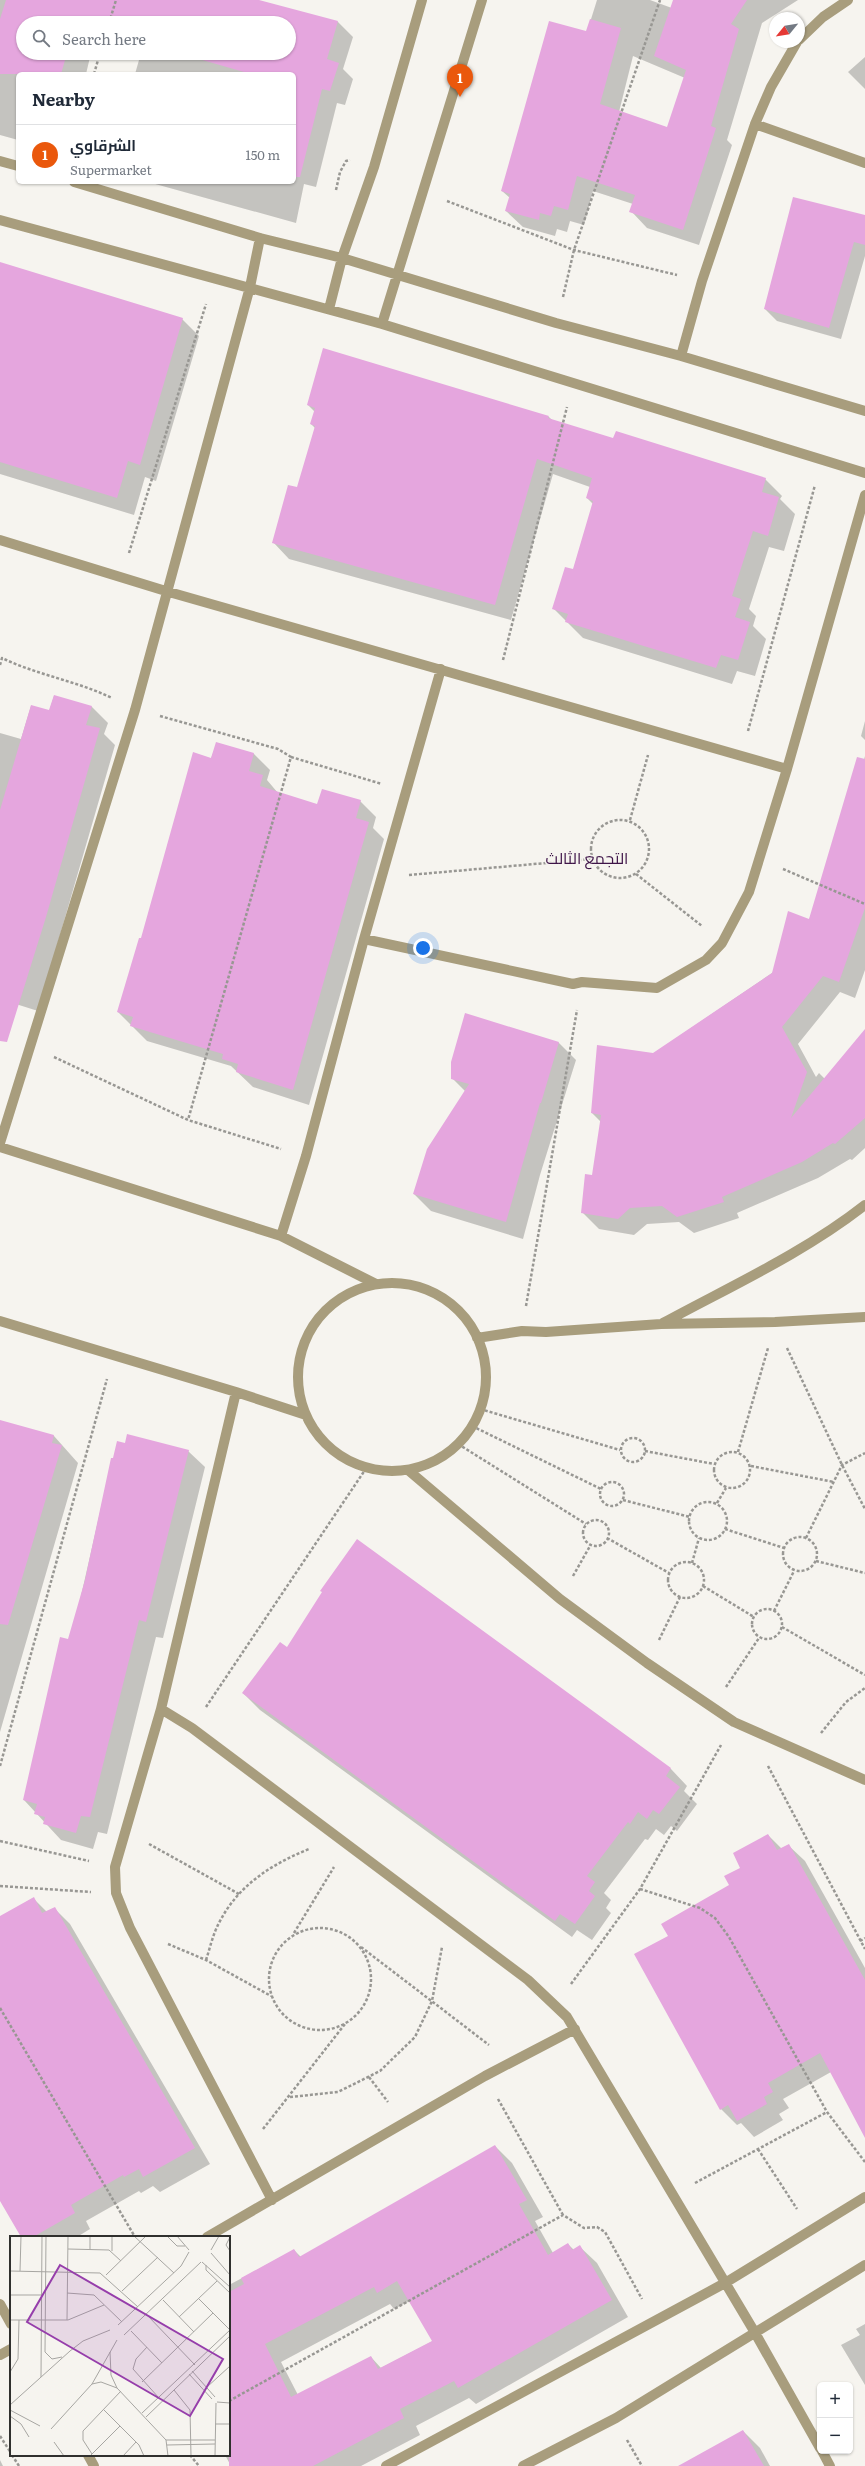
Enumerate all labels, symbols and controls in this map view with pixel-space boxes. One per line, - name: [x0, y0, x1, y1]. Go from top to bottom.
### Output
- north arrow: [769, 12, 805, 48]
- search box: [16, 16, 296, 60]
- icon: search: [30, 27, 52, 49]
- text: Search here: [62, 27, 146, 50]
- pin: 1: [447, 64, 473, 97]
- text: Nearby: [32, 86, 95, 111]
- text: الشرقاوي: [70, 133, 136, 156]
- text: 1: [42, 145, 48, 164]
- text: 150 m: [245, 145, 280, 164]
- text: Supermarket: [70, 160, 152, 179]
- district label: التجمع الثالث: [546, 845, 628, 870]
- your location: [413, 938, 433, 958]
- inset map: [10, 2236, 230, 2456]
- map controls: [817, 2382, 853, 2454]
- button: +: [817, 2382, 853, 2418]
- button: −: [817, 2418, 853, 2454]

